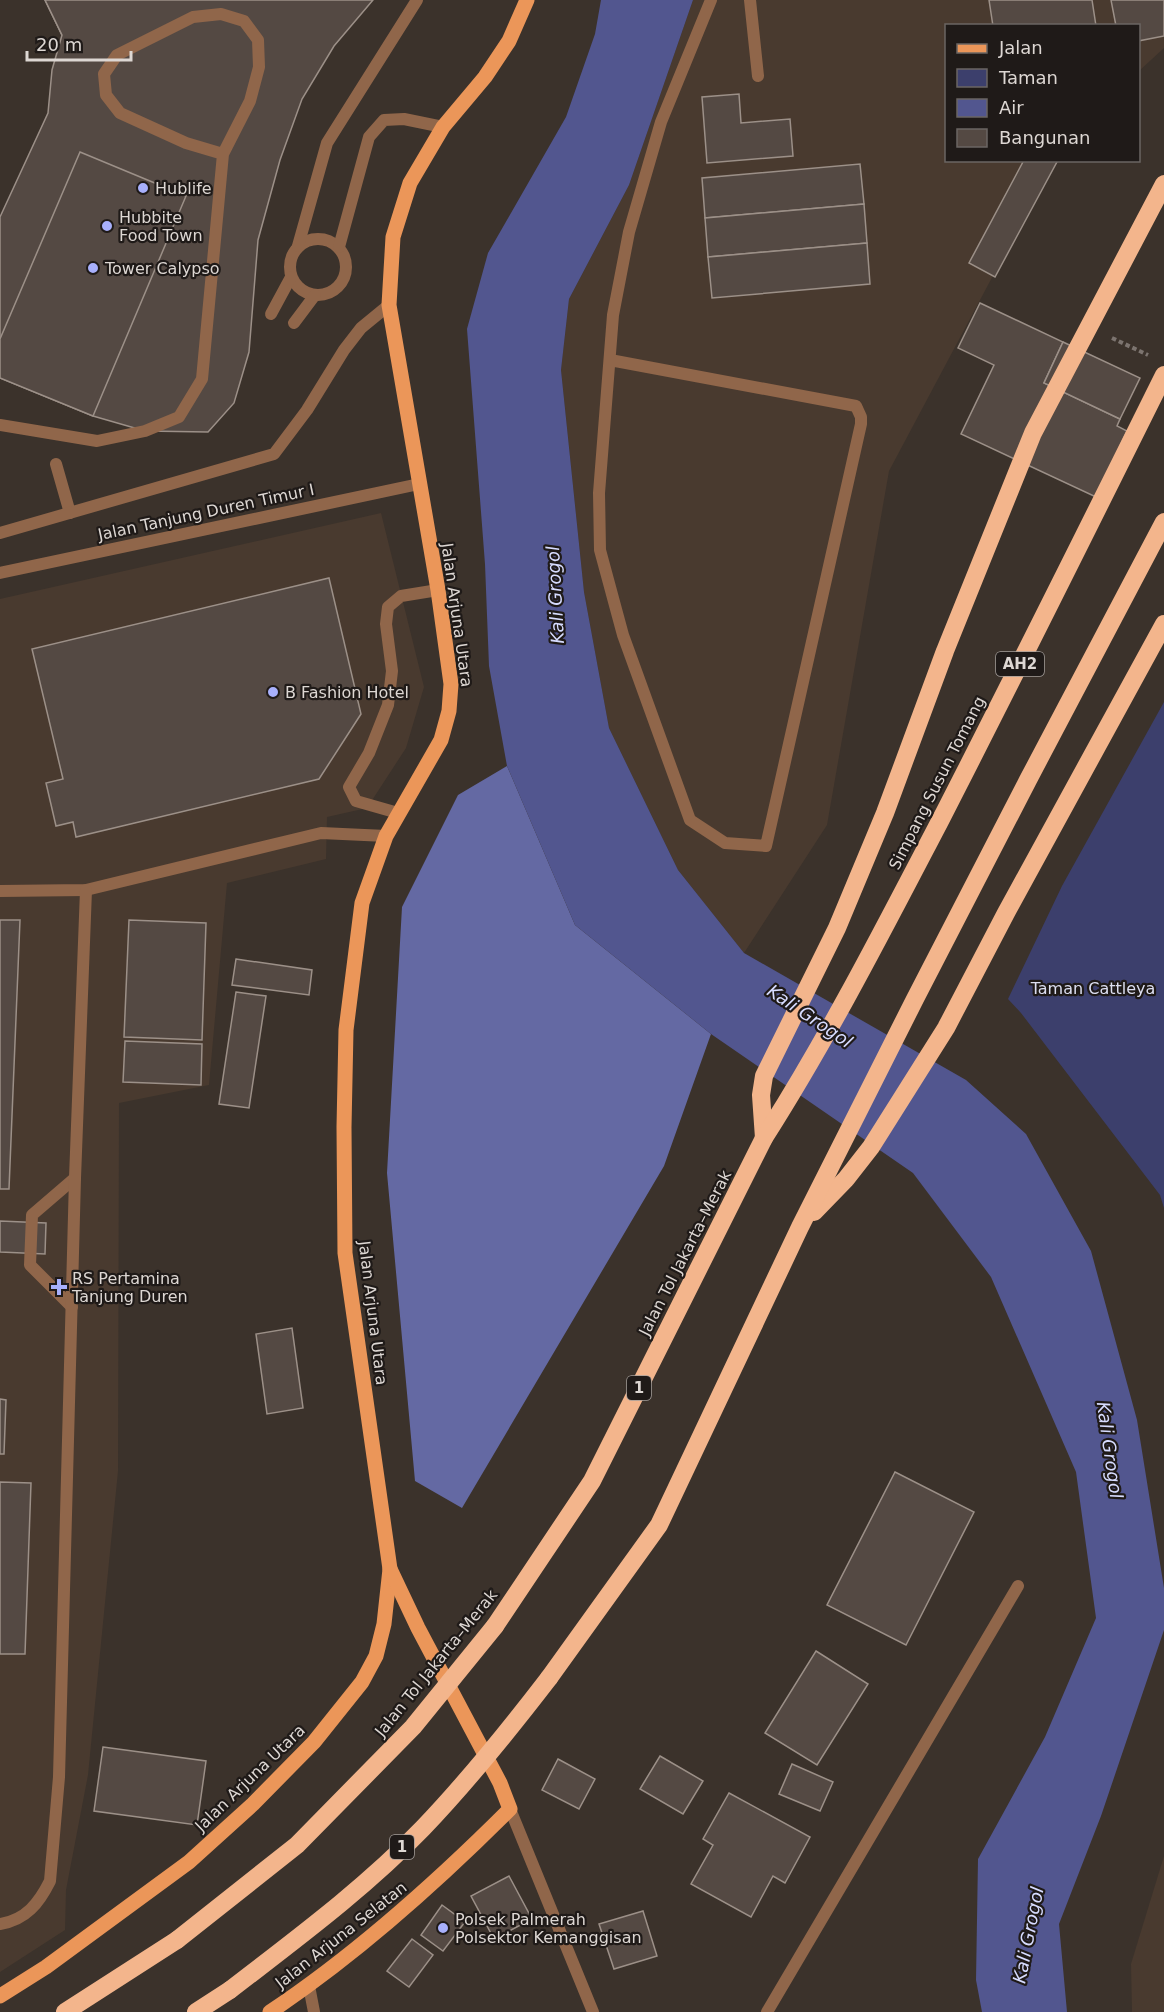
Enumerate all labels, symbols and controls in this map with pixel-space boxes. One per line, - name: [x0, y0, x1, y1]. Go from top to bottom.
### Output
- scale bar: [27, 24, 130, 62]
- legend: [945, 24, 1140, 162]
- text: 20 m: [36, 34, 82, 55]
- text: Jalan: [998, 37, 1043, 58]
- text: Taman: [998, 67, 1058, 88]
- text: Air: [999, 97, 1024, 118]
- text: Bangunan: [999, 127, 1090, 148]
- place label: Hublife: [155, 179, 212, 198]
- marker: Hublife: [136, 181, 150, 195]
- place label: Hubbite Food Town: [119, 208, 203, 245]
- marker: Hubbite Food Town: [100, 219, 114, 233]
- place label: Tower Calypso: [104, 259, 220, 278]
- marker: Tower Calypso: [86, 261, 100, 275]
- street label: Jalan Tanjung Duren Timur I: [95, 480, 316, 544]
- street label: Jalan Arjuna Utara: [437, 541, 477, 688]
- water label: Kali Grogol: [542, 546, 568, 644]
- road number: AH2: [996, 652, 1044, 676]
- place label: B Fashion Hotel: [285, 683, 409, 702]
- marker: B Fashion Hotel: [266, 685, 280, 699]
- street label: Simpang Susun Tomang: [885, 693, 989, 873]
- park label: Taman Cattleya: [1030, 979, 1155, 998]
- water label: Kali Grogol: [764, 980, 856, 1052]
- street label: Jalan Tol Jakarta–Merak: [634, 1166, 735, 1340]
- street label: Jalan Arjuna Utara: [355, 1239, 391, 1386]
- place label: RS Pertamina Tanjung Duren: [71, 1269, 188, 1306]
- marker: RS Pertamina Tanjung Duren: [50, 1278, 68, 1296]
- road number: 1: [627, 1376, 651, 1400]
- water label: Kali Grogol: [1093, 1400, 1127, 1500]
- street label: Jalan Tol Jakarta–Merak: [370, 1585, 502, 1741]
- street label: Jalan Arjuna Utara: [190, 1721, 309, 1836]
- road number: 1: [390, 1835, 414, 1859]
- street label: Jalan Arjuna Selatan: [271, 1878, 411, 1993]
- water label: Kali Grogol: [1008, 1885, 1048, 1985]
- place label: Polsek Palmerah Polsektor Kemanggisan: [455, 1910, 642, 1947]
- marker: Polsek Palmerah Polsektor Kemanggisan: [436, 1921, 450, 1935]

